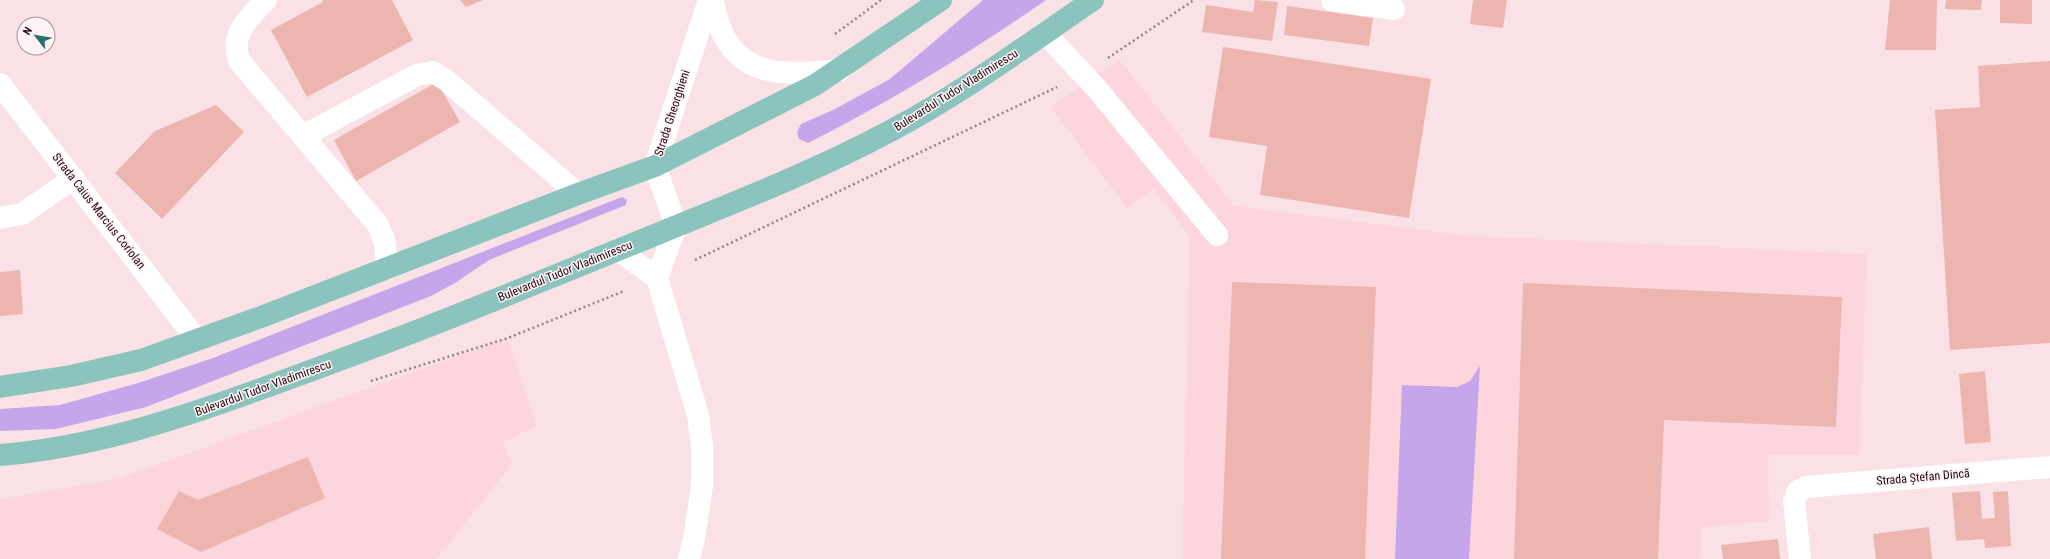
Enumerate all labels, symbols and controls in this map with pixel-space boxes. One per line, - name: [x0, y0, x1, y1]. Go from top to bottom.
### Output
- north arrow: [16, 16, 56, 56]
- text: N: [21, 25, 35, 37]
- street label: Bulevardul Tudor Vladimirescu: [891, 46, 1021, 134]
- street label: Strada Gheorghieni: [651, 68, 693, 158]
- street label: Strada Caius Marcius Coriolan: [49, 150, 149, 272]
- street label: Bulevardul Tudor Vladimirescu: [496, 238, 634, 304]
- street label: Bulevardul Tudor Vladimirescu: [193, 357, 333, 419]
- street label: Strada Ștefan Dincă: [1876, 466, 1971, 489]

